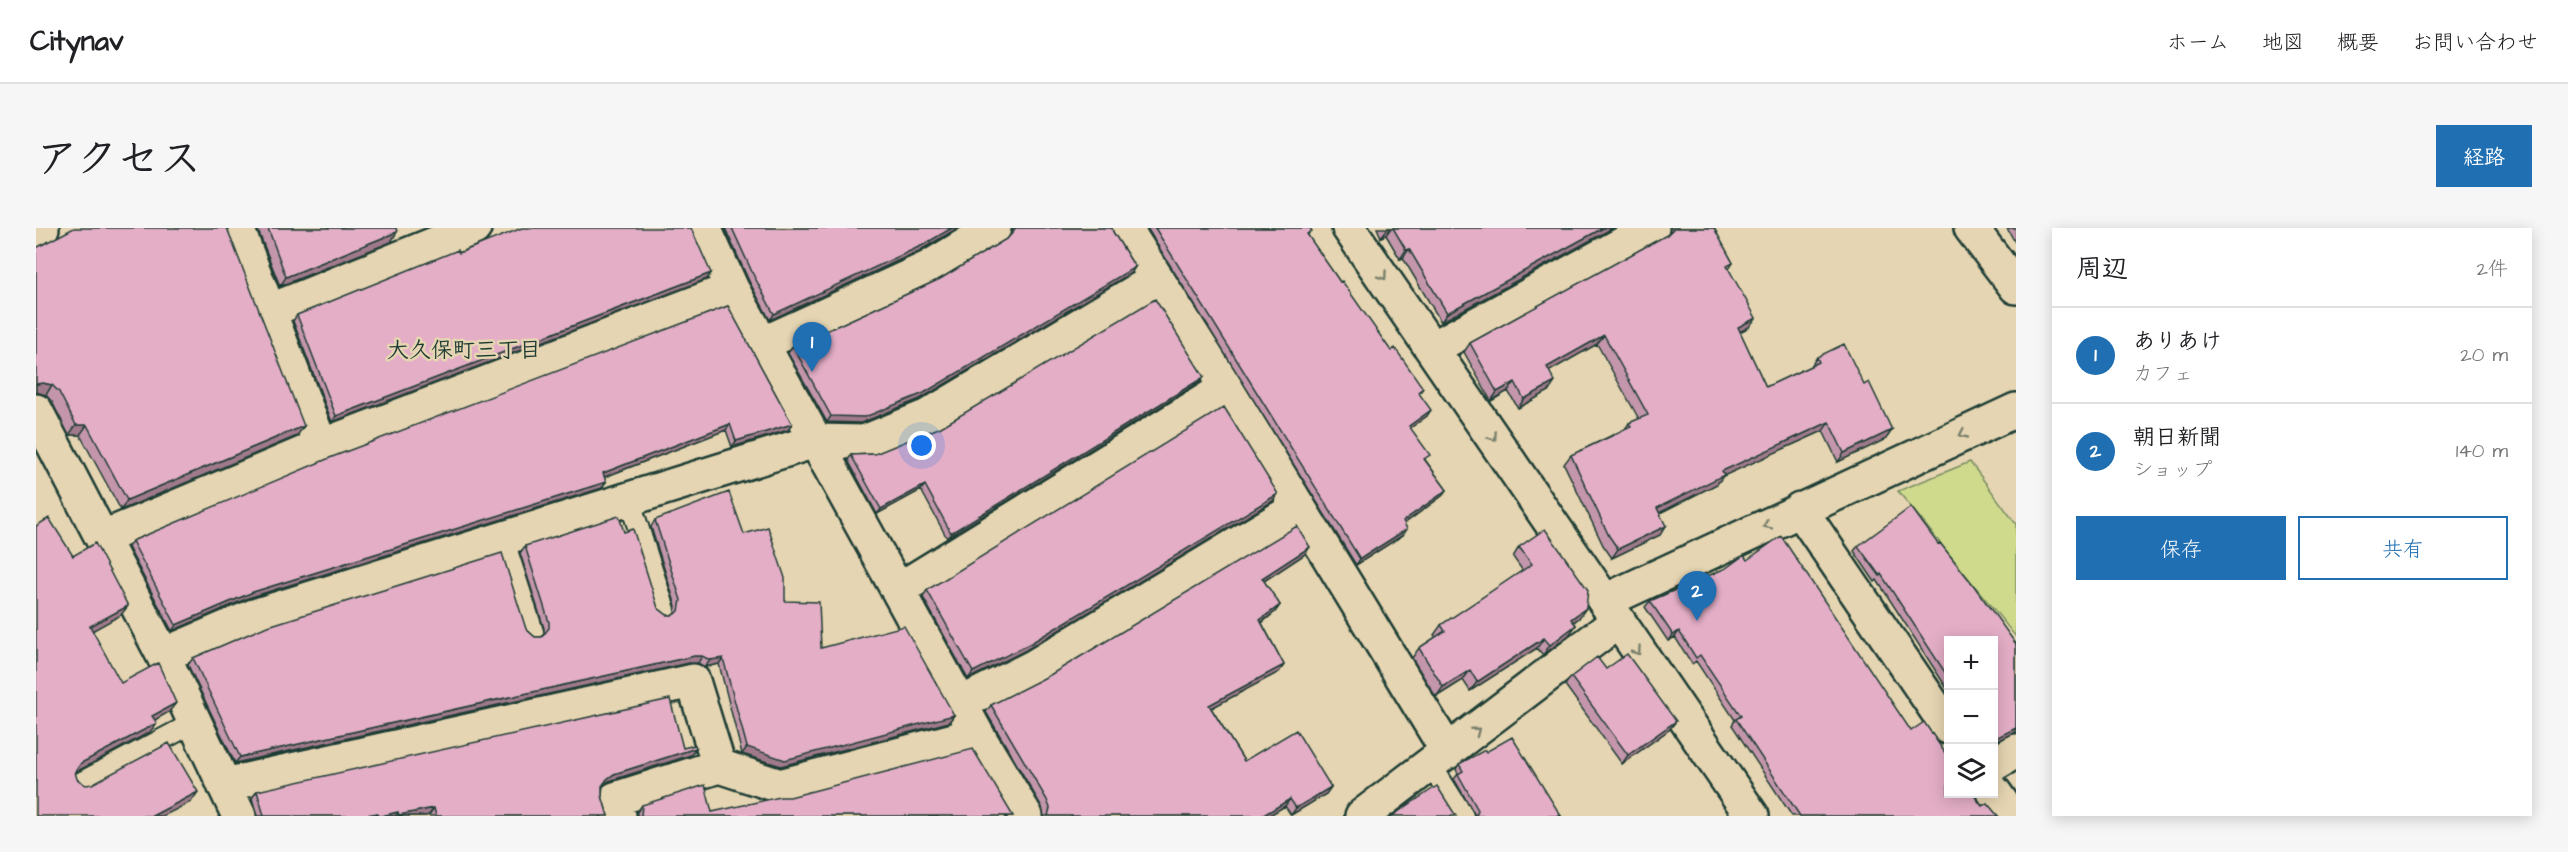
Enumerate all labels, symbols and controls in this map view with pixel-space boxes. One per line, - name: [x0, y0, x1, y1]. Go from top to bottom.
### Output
- text: Citynav: [30, 22, 124, 61]
- text: ホーム: [2167, 28, 2229, 57]
- text: 地図: [2262, 28, 2304, 57]
- text: 概要: [2337, 28, 2379, 57]
- text: お問い合わせ: [2412, 28, 2538, 57]
- button: 経路: [2436, 125, 2532, 187]
- text: アクセス: [36, 131, 201, 189]
- text: 周辺: [2076, 251, 2128, 287]
- text: 2件: [2477, 255, 2508, 283]
- one-way arrow: [1376, 269, 1387, 280]
- pin: 1: [792, 322, 832, 372]
- text: ありあけ: [2133, 326, 2222, 357]
- district label: 大久保町三丁目: [387, 335, 541, 366]
- text: 1: [2094, 341, 2097, 369]
- text: 20 m: [2460, 341, 2508, 369]
- text: カフェ: [2133, 360, 2193, 388]
- text: 朝日新聞: [2133, 422, 2221, 453]
- one-way arrow: [1958, 427, 1969, 439]
- one-way arrow: [1486, 430, 1497, 441]
- your location: [907, 431, 936, 460]
- text: 2: [2090, 437, 2101, 465]
- text: 140 m: [2456, 437, 2508, 465]
- text: ショップ: [2133, 456, 2212, 484]
- button: 保存: [2076, 516, 2286, 580]
- button: 共有: [2298, 516, 2508, 580]
- one-way arrow: [1762, 517, 1773, 529]
- pin: 2: [1678, 572, 1716, 621]
- map controls: [1944, 636, 1998, 798]
- button: +: [1944, 636, 1998, 690]
- one-way arrow: [1630, 644, 1641, 655]
- button: −: [1944, 690, 1998, 744]
- one-way arrow: [1469, 727, 1480, 738]
- button: layers: [1944, 744, 1998, 798]

